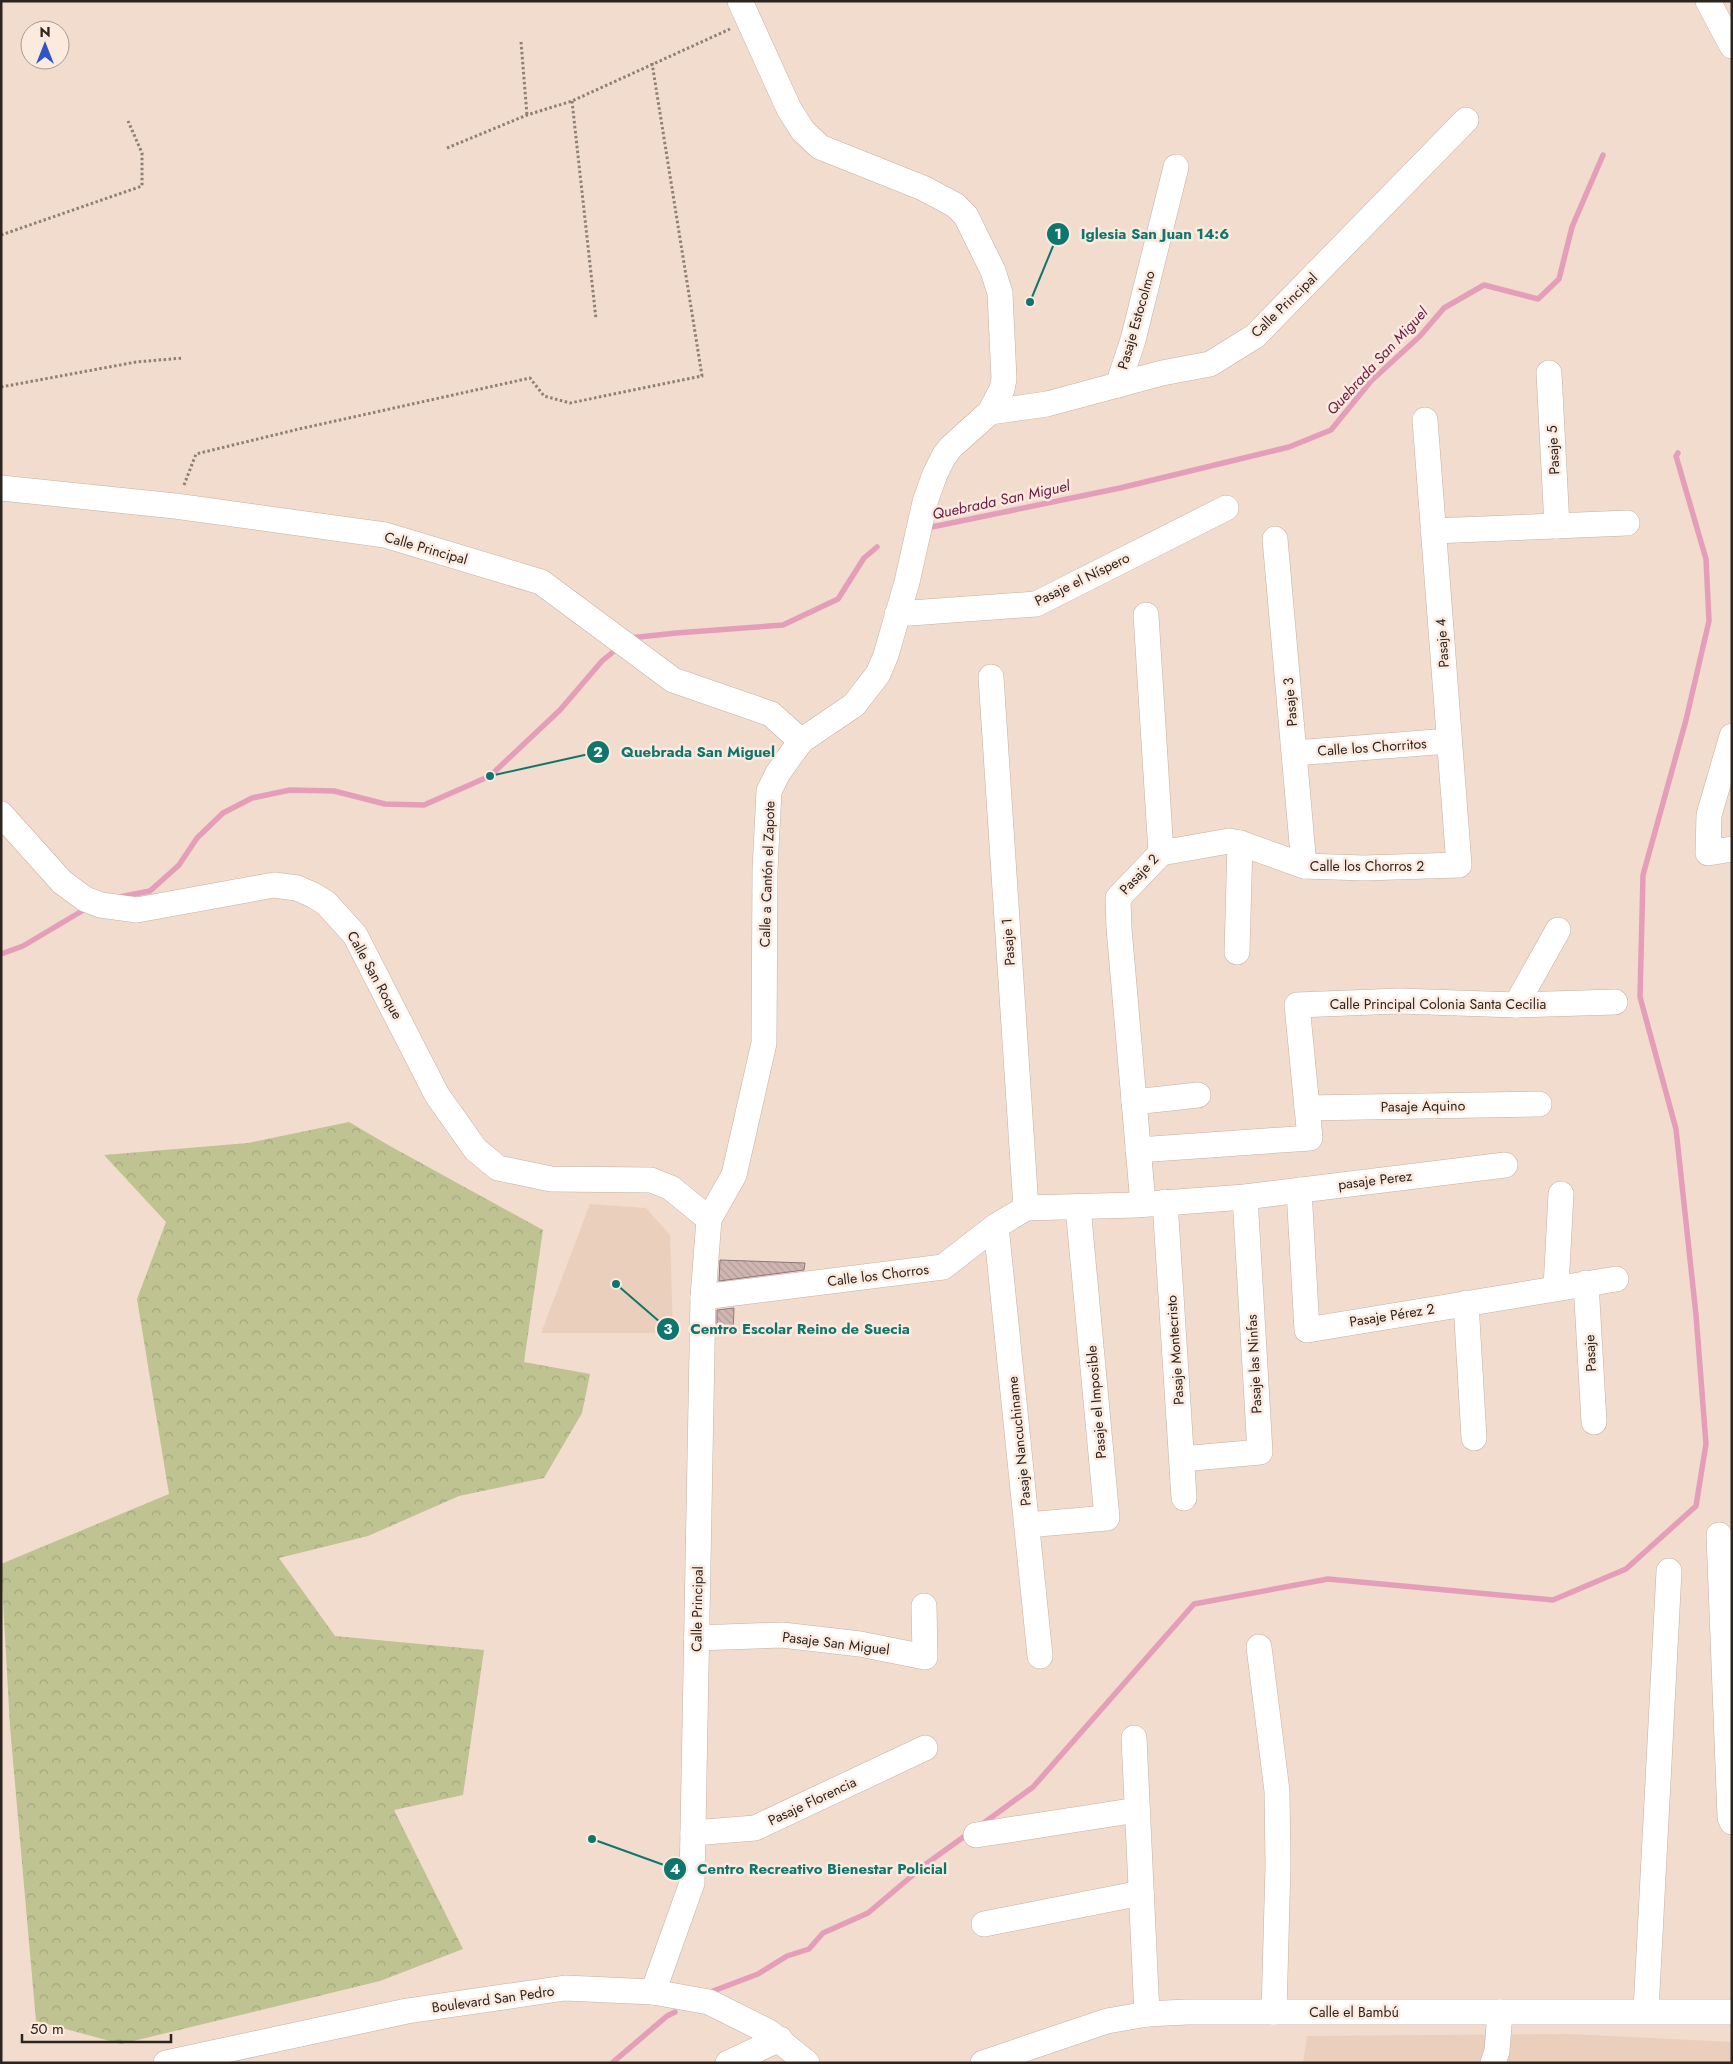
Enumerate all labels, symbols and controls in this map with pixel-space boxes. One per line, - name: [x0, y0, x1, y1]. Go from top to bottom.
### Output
- north arrow: [20, 20, 70, 70]
- text: N: [39, 22, 51, 42]
- callout: Iglesia San Juan 14:6: [1045, 219, 1239, 249]
- text: 1: [1054, 223, 1062, 245]
- text: Iglesia San Juan 14:6: [1081, 223, 1229, 245]
- street label: Pasaje Estocolmo: [1112, 268, 1160, 372]
- street label: Calle Principal: [1246, 268, 1322, 342]
- water label: Quebrada San Miguel: [1321, 302, 1433, 420]
- street label: Pasaje 5: [1542, 425, 1564, 475]
- water label: Quebrada San Miguel: [930, 475, 1072, 525]
- street label: Calle Principal: [382, 527, 470, 569]
- street label: Pasaje el Níspero: [1031, 547, 1133, 611]
- street label: Pasaje 4: [1430, 618, 1454, 668]
- street label: Pasaje 3: [1278, 676, 1302, 727]
- street label: Calle los Chorritos: [1317, 733, 1428, 761]
- callout: Quebrada San Miguel: [586, 737, 785, 767]
- text: 2: [593, 741, 603, 763]
- text: Quebrada San Miguel: [621, 741, 775, 763]
- street label: Calle a Cantón el Zapote: [754, 800, 780, 948]
- street label: Pasaje 2: [1115, 849, 1163, 899]
- street label: Calle los Chorros 2: [1310, 856, 1424, 876]
- street label: Pasaje 1: [996, 918, 1020, 966]
- street label: Calle San Roque: [342, 927, 408, 1023]
- street label: Calle Principal Colonia Santa Cecilia: [1330, 994, 1546, 1014]
- street label: Pasaje Aquino: [1381, 1095, 1466, 1117]
- street label: pasaje Perez: [1337, 1165, 1414, 1194]
- street label: Calle los Chorros: [826, 1259, 930, 1291]
- street label: Pasaje Montecristo: [1161, 1294, 1189, 1406]
- street label: Pasaje Pérez 2: [1348, 1298, 1436, 1332]
- callout: Centro Escolar Reino de Suecia: [655, 1314, 920, 1344]
- street label: Pasaje las Ninfas: [1241, 1314, 1267, 1414]
- text: 3: [663, 1318, 673, 1340]
- text: Centro Escolar Reino de Suecia: [690, 1318, 910, 1340]
- street label: Pasaje: [1579, 1334, 1601, 1372]
- street label: Pasaje el Imposible: [1081, 1345, 1111, 1459]
- street label: Pasaje Nancuchiname: [1002, 1375, 1036, 1507]
- street label: Calle Principal: [686, 1566, 708, 1652]
- street label: Pasaje San Miguel: [781, 1626, 891, 1660]
- street label: Pasaje Florencia: [765, 1772, 859, 1830]
- callout: Centro Recreativo Bienestar Policial: [662, 1854, 957, 1884]
- text: 4: [670, 1858, 680, 1880]
- text: Centro Recreativo Bienestar Policial: [697, 1858, 947, 1880]
- street label: Boulevard San Pedro: [430, 1980, 556, 2017]
- street label: Calle el Bambú: [1309, 2002, 1399, 2022]
- scale bar: [22, 2012, 171, 2044]
- text: 50 m: [30, 2018, 64, 2040]

